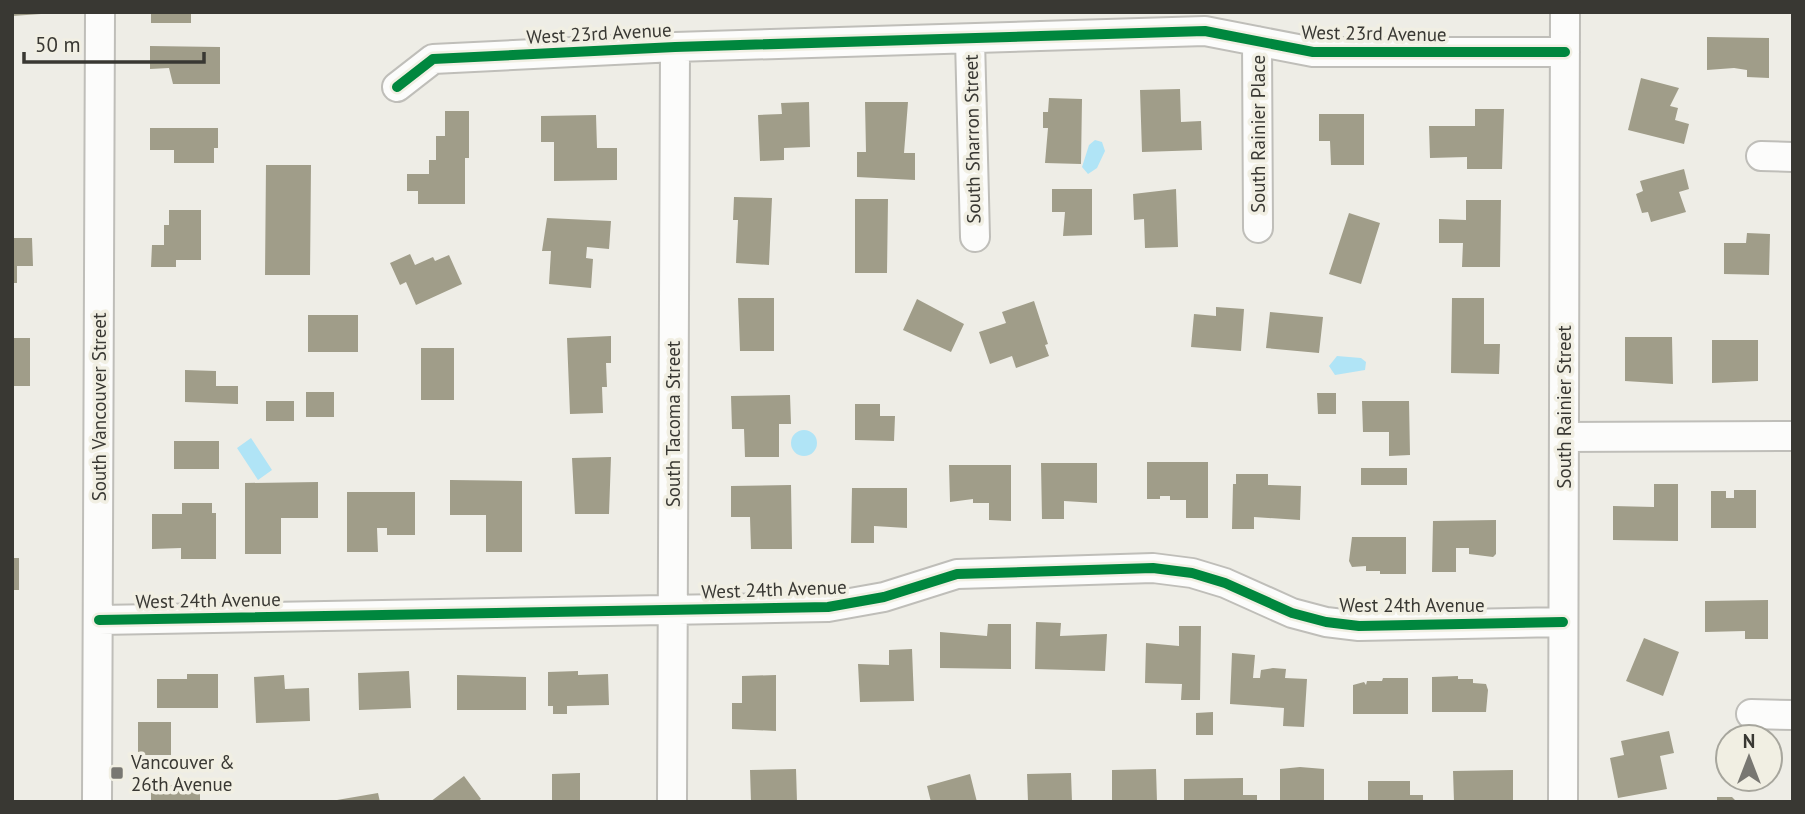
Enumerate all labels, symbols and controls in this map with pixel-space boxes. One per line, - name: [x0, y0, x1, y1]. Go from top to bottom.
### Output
- street label: West 23rd Avenue: [526, 17, 672, 49]
- street label: West 23rd Avenue: [1301, 20, 1447, 46]
- scale bar: [24, 21, 205, 65]
- text: 50 m: [35, 31, 81, 58]
- street label: South Sharron Street: [959, 54, 985, 224]
- street label: South Rainier Place: [1246, 55, 1270, 213]
- street label: South Vancouver Street: [87, 312, 111, 501]
- street label: South Rainier Street: [1552, 325, 1576, 489]
- street label: South Tacoma Street: [661, 340, 685, 507]
- street label: West 24th Avenue: [701, 574, 847, 604]
- street label: West 24th Avenue: [135, 587, 281, 613]
- street label: West 24th Avenue: [1339, 593, 1485, 617]
- north arrow: [1714, 723, 1784, 793]
- text: N: [1743, 729, 1755, 753]
- place label: Vancouver & 26th Avenue: [130, 750, 235, 796]
- marker: Vancouver & 26th Avenue: [109, 765, 125, 781]

